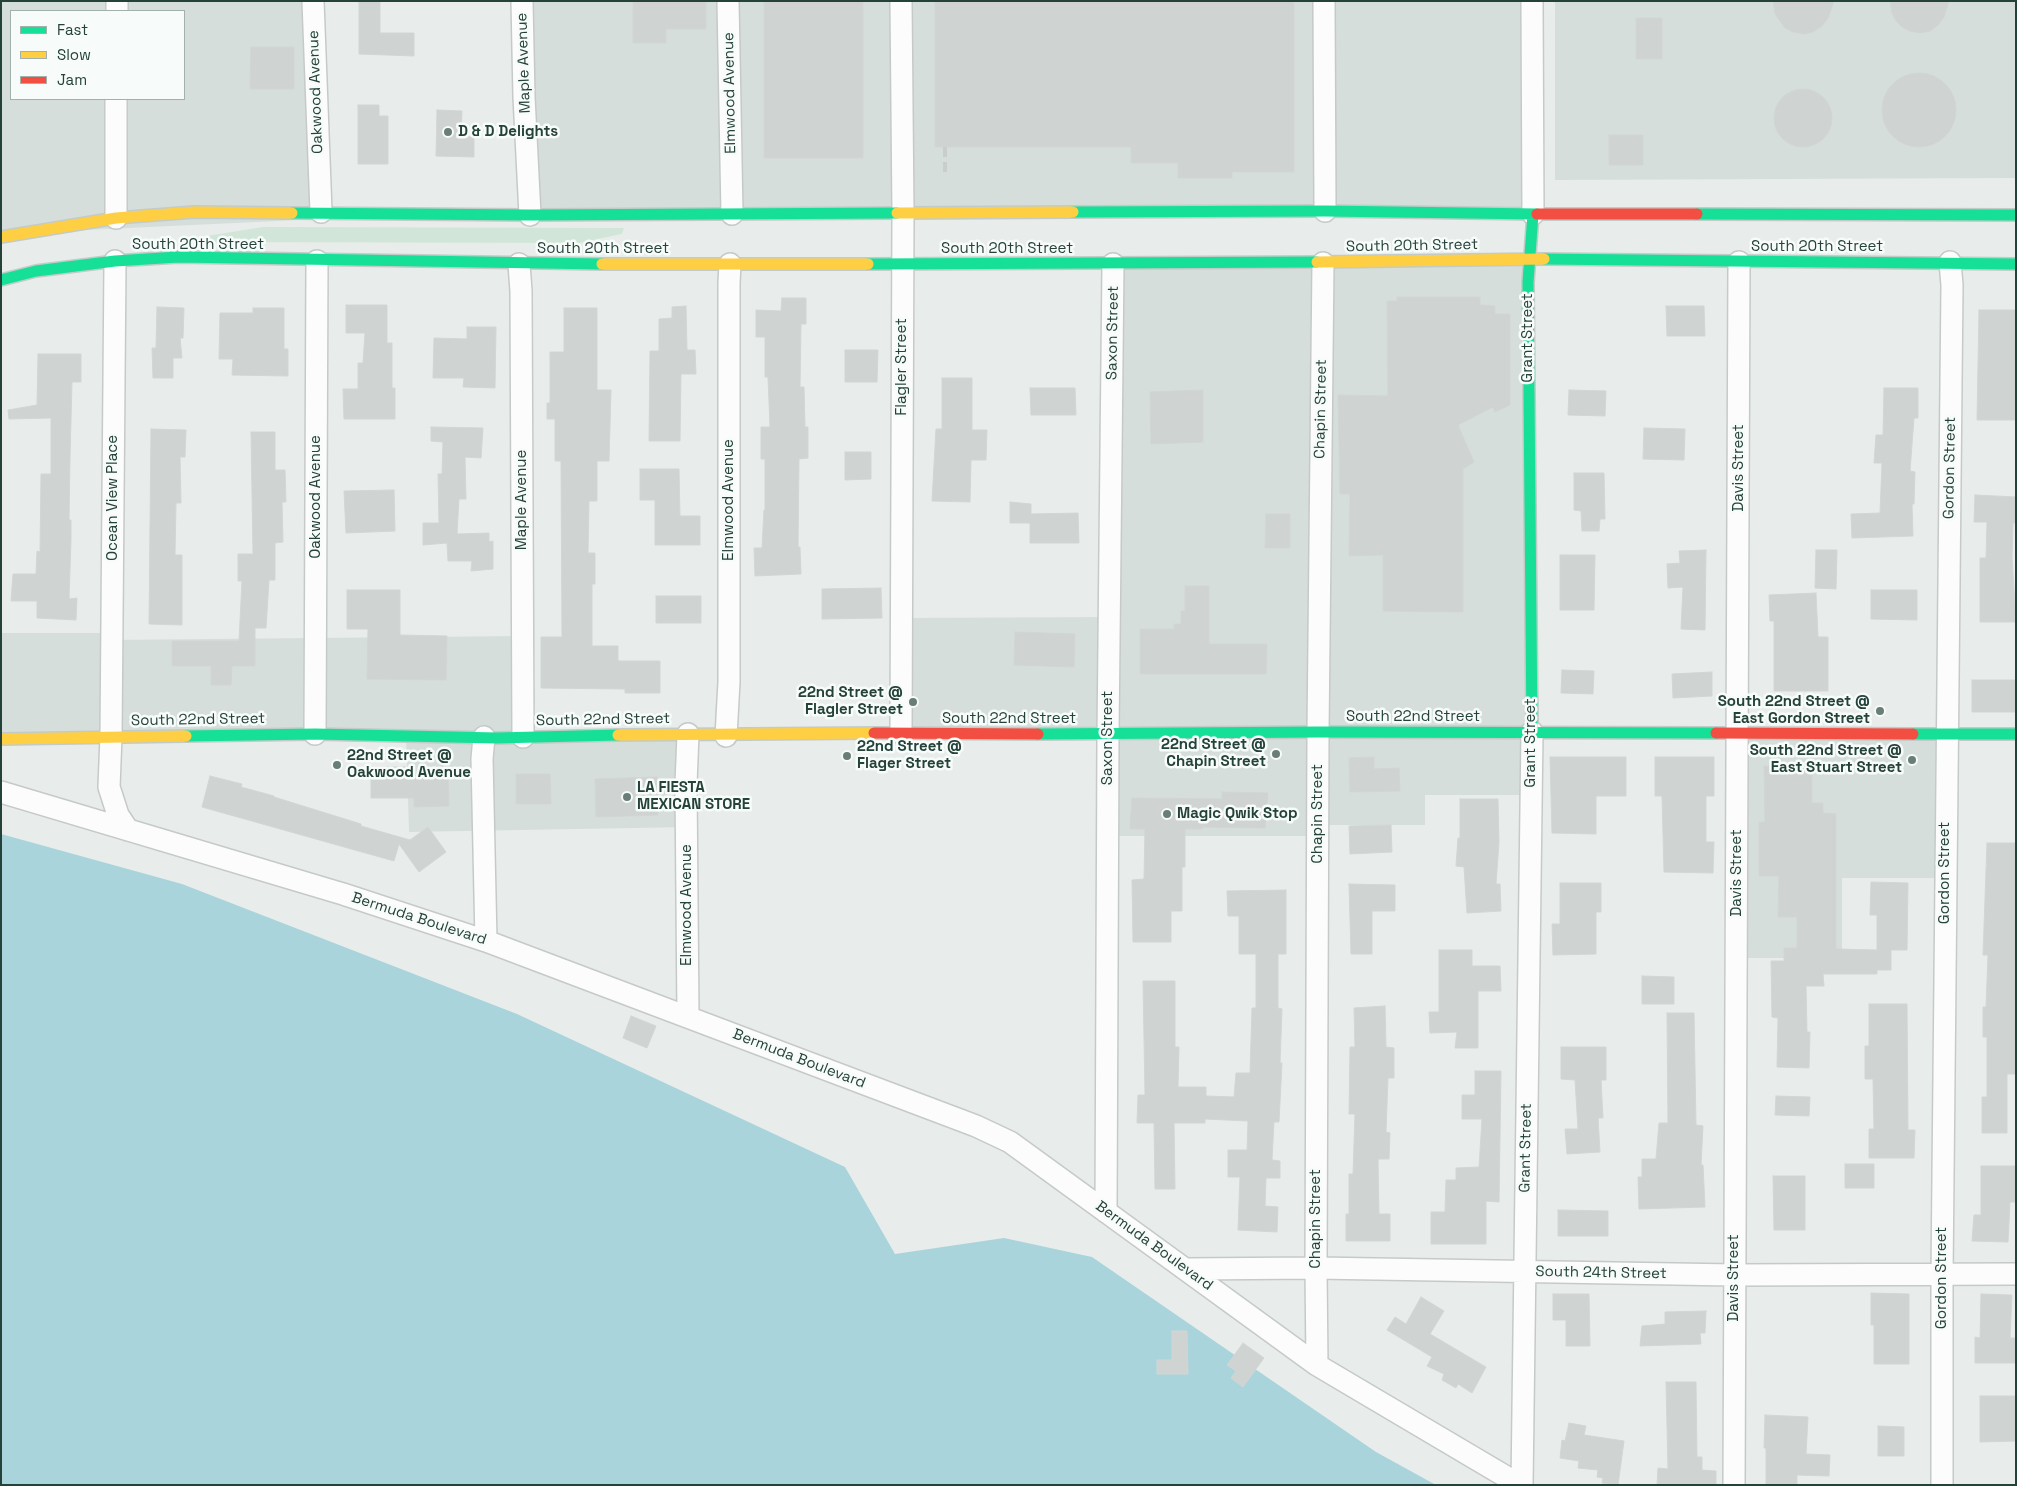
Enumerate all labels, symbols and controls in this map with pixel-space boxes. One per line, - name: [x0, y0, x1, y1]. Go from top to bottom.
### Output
- legend: [10, 10, 185, 100]
- street label: Maple Avenue: [513, 12, 535, 114]
- text: Fast: [57, 20, 88, 39]
- street label: Oakwood Avenue: [305, 30, 327, 154]
- street label: Elmwood Avenue: [720, 32, 740, 154]
- text: Slow: [57, 45, 91, 64]
- text: Jam: [57, 70, 87, 89]
- place label: D & D Delights: [458, 123, 558, 141]
- marker: D & D Delights: [442, 126, 454, 138]
- street label: South 20th Street: [132, 236, 264, 254]
- street label: South 20th Street: [1346, 236, 1478, 256]
- street label: South 20th Street: [1751, 238, 1883, 256]
- street label: South 20th Street: [537, 240, 669, 258]
- street label: South 20th Street: [941, 240, 1073, 258]
- street label: Saxon Street: [1103, 286, 1123, 380]
- street label: Grant Street: [1519, 293, 1537, 383]
- street label: Flagler Street: [893, 318, 911, 416]
- street label: Chapin Street: [1311, 359, 1331, 459]
- street label: Gordon Street: [1940, 417, 1960, 519]
- street label: Davis Street: [1730, 424, 1748, 512]
- street label: Ocean View Place: [104, 435, 122, 561]
- street label: Oakwood Avenue: [307, 435, 325, 559]
- street label: Elmwood Avenue: [720, 439, 738, 561]
- street label: Maple Avenue: [513, 450, 531, 550]
- place label: 22nd Street @ Flagler Street: [798, 684, 903, 719]
- street label: Saxon Street: [1099, 691, 1117, 785]
- place label: South 22nd Street @ East Gordon Street: [1718, 693, 1870, 728]
- marker: 22nd Street @ Flagler Street: [907, 696, 919, 708]
- street label: Grant Street: [1522, 698, 1540, 788]
- marker: South 22nd Street @ East Gordon Street: [1874, 705, 1886, 717]
- street label: South 22nd Street: [1346, 708, 1480, 726]
- street label: South 22nd Street: [131, 710, 265, 730]
- street label: South 22nd Street: [536, 710, 670, 730]
- street label: South 22nd Street: [942, 710, 1076, 728]
- place label: 22nd Street @ Chapin Street: [1161, 736, 1266, 771]
- place label: 22nd Street @ Flager Street: [857, 738, 962, 773]
- place label: South 22nd Street @ East Stuart Street: [1750, 742, 1902, 777]
- place label: 22nd Street @ Oakwood Avenue: [347, 747, 471, 782]
- marker: 22nd Street @ Chapin Street: [1270, 748, 1282, 760]
- marker: 22nd Street @ Flager Street: [841, 750, 853, 762]
- marker: South 22nd Street @ East Stuart Street: [1906, 754, 1918, 766]
- marker: 22nd Street @ Oakwood Avenue: [331, 759, 343, 771]
- street label: Chapin Street: [1309, 764, 1327, 864]
- place label: LA FIESTA MEXICAN STORE: [637, 779, 750, 814]
- marker: LA FIESTA MEXICAN STORE: [621, 791, 633, 803]
- place label: Magic Qwik Stop: [1177, 805, 1297, 823]
- marker: Magic Qwik Stop: [1161, 808, 1173, 820]
- street label: Gordon Street: [1936, 822, 1954, 924]
- street label: Davis Street: [1728, 829, 1746, 917]
- street label: Elmwood Avenue: [678, 844, 696, 966]
- street label: Bermuda Boulevard: [349, 889, 489, 949]
- street label: Bermuda Boulevard: [730, 1025, 868, 1093]
- street label: Grant Street: [1516, 1103, 1536, 1193]
- street label: Chapin Street: [1307, 1169, 1325, 1269]
- street label: Bermuda Boulevard: [1092, 1197, 1216, 1295]
- street label: Gordon Street: [1933, 1227, 1951, 1329]
- street label: Davis Street: [1725, 1234, 1743, 1322]
- street label: South 24th Street: [1535, 1263, 1667, 1283]

